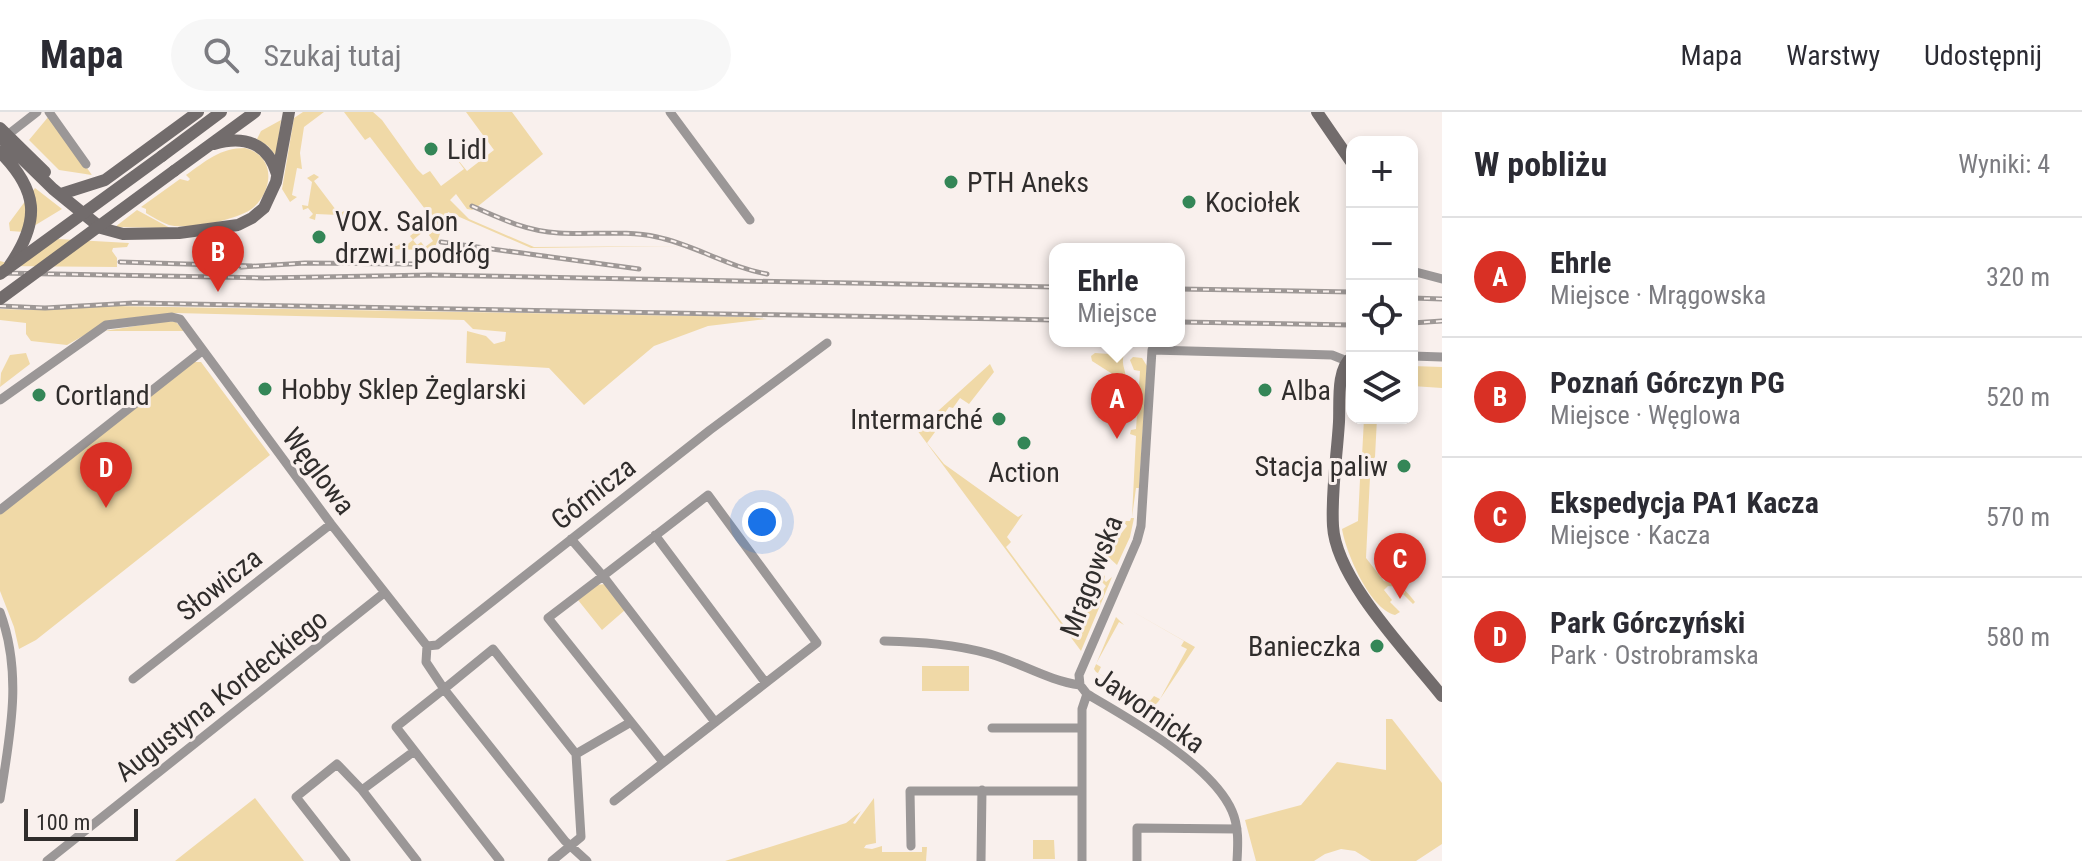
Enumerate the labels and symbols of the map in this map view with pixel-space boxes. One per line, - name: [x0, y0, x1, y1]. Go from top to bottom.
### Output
- place label: Lidl: [447, 133, 487, 166]
- marker: Lidl: [422, 140, 440, 158]
- place label: PTH Aneks: [967, 166, 1089, 199]
- marker: PTH Aneks: [942, 173, 960, 191]
- place label: Kociołek: [1205, 186, 1301, 219]
- marker: Kociołek: [1180, 193, 1198, 211]
- place label: VOX. Salon drzwi i podłóg: [335, 205, 490, 270]
- pin: B: [192, 226, 244, 292]
- marker: VOX. Salon drzwi i podłóg: [310, 228, 328, 246]
- place label: Hobby Sklep Żeglarski: [281, 373, 526, 406]
- pin: A: [1091, 373, 1143, 439]
- place label: Alba: [1281, 374, 1331, 407]
- place label: Cortland: [55, 379, 150, 412]
- marker: Hobby Sklep Żeglarski: [256, 380, 274, 398]
- marker: Alba: [1256, 381, 1274, 399]
- marker: Cortland: [30, 386, 48, 404]
- place label: Intermarché: [850, 403, 983, 436]
- marker: Intermarché: [990, 410, 1008, 428]
- street label: Węglowa: [275, 421, 362, 521]
- marker: Action: [1015, 434, 1033, 452]
- pin: D: [80, 442, 132, 508]
- street label: Górnicza: [545, 450, 642, 536]
- place label: Stacja paliw: [1254, 450, 1388, 483]
- place label: Action: [988, 456, 1060, 489]
- marker: Stacja paliw: [1395, 457, 1413, 475]
- your location: [742, 502, 782, 542]
- street label: Mrągowska: [1053, 511, 1130, 642]
- pin: C: [1374, 533, 1426, 599]
- street label: Słowicza: [170, 541, 268, 628]
- street label: Augustyna Kordeckiego: [109, 602, 334, 788]
- place label: Banieczka: [1248, 630, 1361, 663]
- marker: Banieczka: [1368, 637, 1386, 655]
- street label: Jawornicka: [1088, 661, 1211, 760]
- scale bar: [24, 805, 138, 841]

